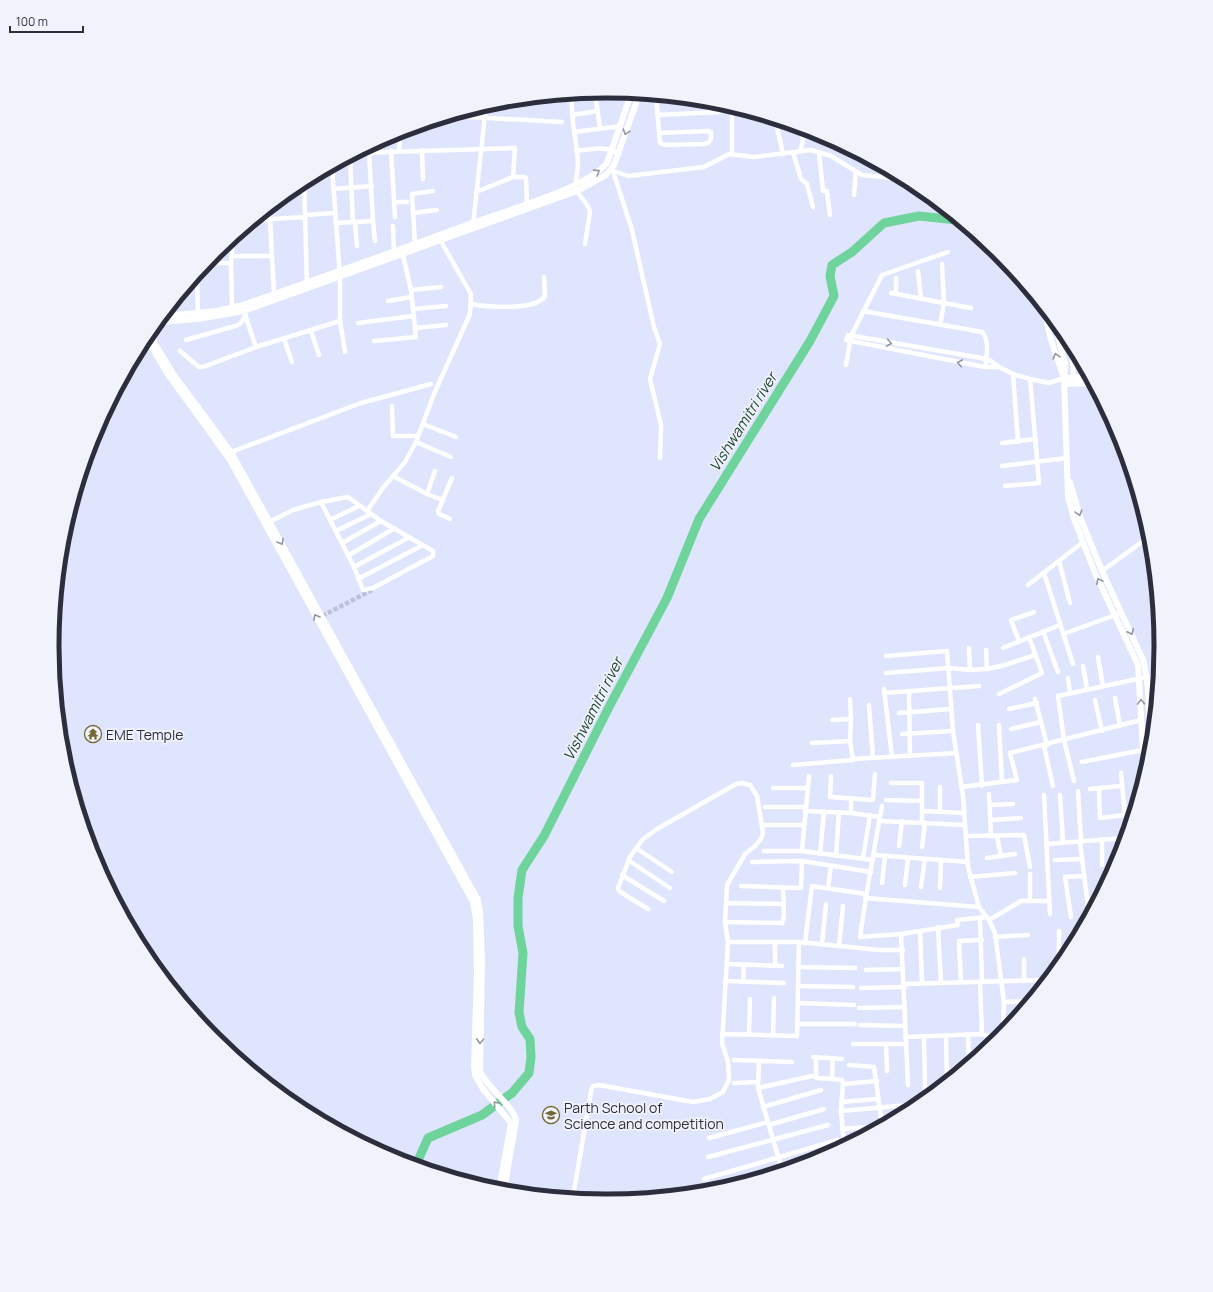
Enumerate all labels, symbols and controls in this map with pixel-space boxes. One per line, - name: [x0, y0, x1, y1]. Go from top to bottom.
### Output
- scale bar: [10, 8, 83, 34]
- text: 100 m: [16, 13, 48, 30]
- one-way arrow: [623, 128, 631, 135]
- one-way arrow: [593, 169, 600, 177]
- one-way arrow: [886, 338, 892, 347]
- one-way arrow: [1052, 353, 1061, 360]
- one-way arrow: [957, 359, 963, 367]
- water label: Vishwamitri river: [704, 366, 783, 475]
- one-way arrow: [1074, 509, 1083, 516]
- one-way arrow: [276, 538, 284, 545]
- one-way arrow: [1096, 577, 1104, 585]
- one-way arrow: [313, 614, 320, 622]
- one-way arrow: [1126, 627, 1134, 635]
- water label: Vishwamitri river: [558, 652, 629, 764]
- one-way arrow: [1137, 699, 1145, 705]
- temple icon: EME Temple: [83, 724, 103, 744]
- place label: EME Temple: [106, 725, 183, 744]
- one-way arrow: [476, 1038, 485, 1044]
- place label: Parth School of Science and competition: [564, 1098, 724, 1133]
- one-way arrow: [494, 1102, 501, 1109]
- school or university icon: Parth School of Science and competition: [541, 1105, 561, 1125]

